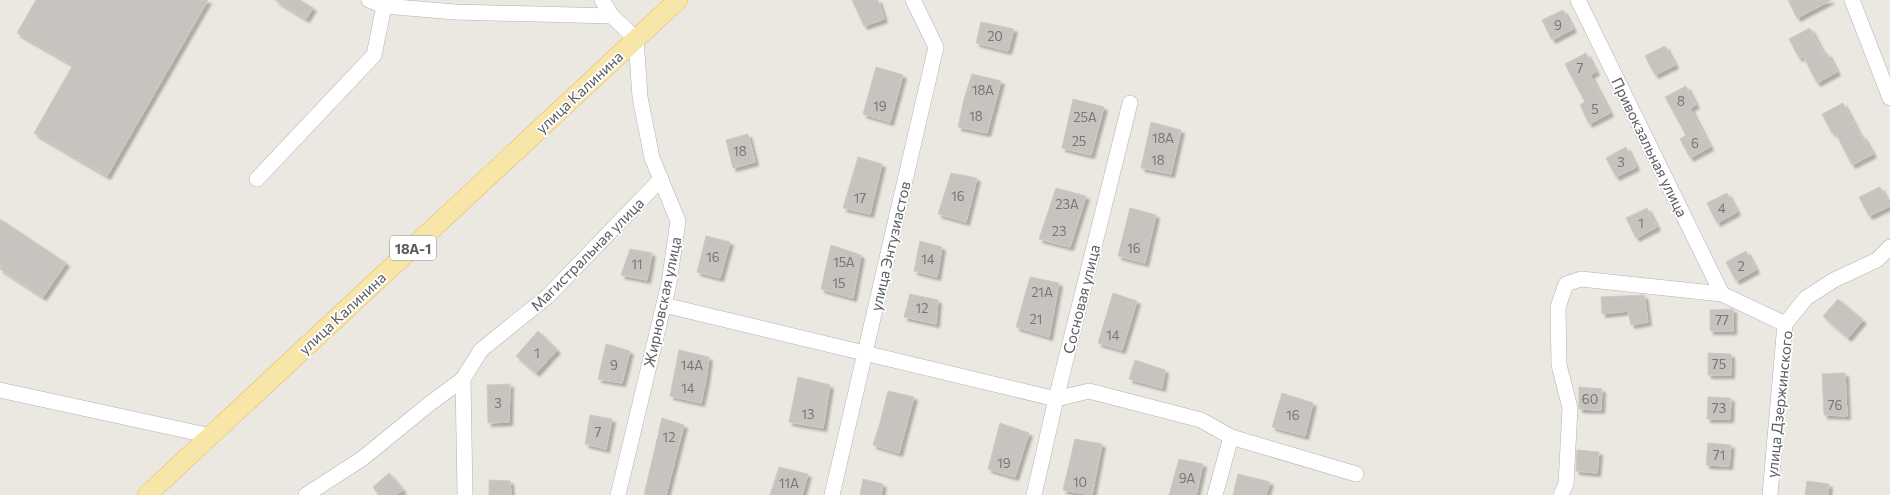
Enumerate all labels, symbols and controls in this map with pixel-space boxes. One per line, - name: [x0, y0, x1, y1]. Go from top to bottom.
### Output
- house number: 9: [1554, 17, 1562, 33]
- house number: 20: [987, 28, 1003, 44]
- street label: улица Калинина: [532, 47, 626, 137]
- house number: 7: [1577, 60, 1584, 76]
- street label: Привокзальная улица: [1608, 74, 1692, 220]
- house number: 18А: [972, 82, 994, 98]
- house number: 8: [1677, 93, 1685, 109]
- house number: 19: [873, 98, 887, 114]
- house number: 5: [1591, 101, 1599, 117]
- house number: 18: [969, 108, 983, 124]
- house number: 25А: [1073, 109, 1097, 125]
- house number: 18А: [1152, 130, 1174, 146]
- house number: 25: [1072, 133, 1086, 149]
- house number: 6: [1691, 135, 1699, 151]
- house number: 18: [733, 143, 747, 159]
- house number: 18: [1151, 152, 1165, 168]
- house number: 3: [1617, 154, 1625, 170]
- street label: улица Энтузиастов: [866, 179, 914, 313]
- house number: 16: [951, 188, 965, 204]
- house number: 17: [854, 190, 866, 206]
- street label: Магистральная улица: [527, 194, 647, 314]
- house number: 23А: [1055, 196, 1079, 212]
- house number: 4: [1718, 200, 1726, 216]
- house number: 1: [1638, 215, 1644, 231]
- house number: 23: [1052, 223, 1066, 239]
- street label: Жирновская улица: [639, 235, 685, 369]
- road number: 18А-1: [390, 236, 436, 260]
- house number: 16: [1127, 240, 1141, 256]
- street label: Сосновая улица: [1059, 243, 1103, 355]
- house number: 16: [706, 249, 720, 265]
- house number: 14: [921, 251, 935, 267]
- house number: 15А: [833, 254, 855, 270]
- house number: 11: [631, 256, 643, 272]
- house number: 2: [1737, 258, 1745, 274]
- street label: улица Калинина: [295, 268, 389, 358]
- house number: 15: [832, 275, 846, 291]
- house number: 21А: [1031, 284, 1053, 300]
- house number: 12: [916, 300, 928, 316]
- house number: 21: [1030, 311, 1042, 327]
- house number: 77: [1715, 312, 1729, 328]
- house number: 14: [1106, 327, 1120, 343]
- street label: улица Дзержинского: [1762, 330, 1796, 478]
- house number: 1: [534, 345, 540, 361]
- house number: 75: [1712, 356, 1726, 372]
- house number: 9: [610, 357, 618, 373]
- house number: 14А: [681, 357, 703, 373]
- house number: 14: [681, 380, 695, 396]
- house number: 60: [1582, 391, 1598, 407]
- house number: 3: [494, 395, 502, 411]
- house number: 76: [1828, 397, 1842, 413]
- house number: 73: [1712, 400, 1726, 416]
- house number: 13: [802, 406, 814, 422]
- house number: 16: [1286, 407, 1300, 423]
- house number: 7: [595, 424, 602, 440]
- house number: 12: [663, 429, 675, 445]
- house number: 71: [1713, 447, 1725, 463]
- house number: 19: [997, 455, 1011, 471]
- house number: 9А: [1179, 470, 1195, 486]
- house number: 10: [1073, 474, 1087, 490]
- house number: 11А: [779, 475, 799, 491]

